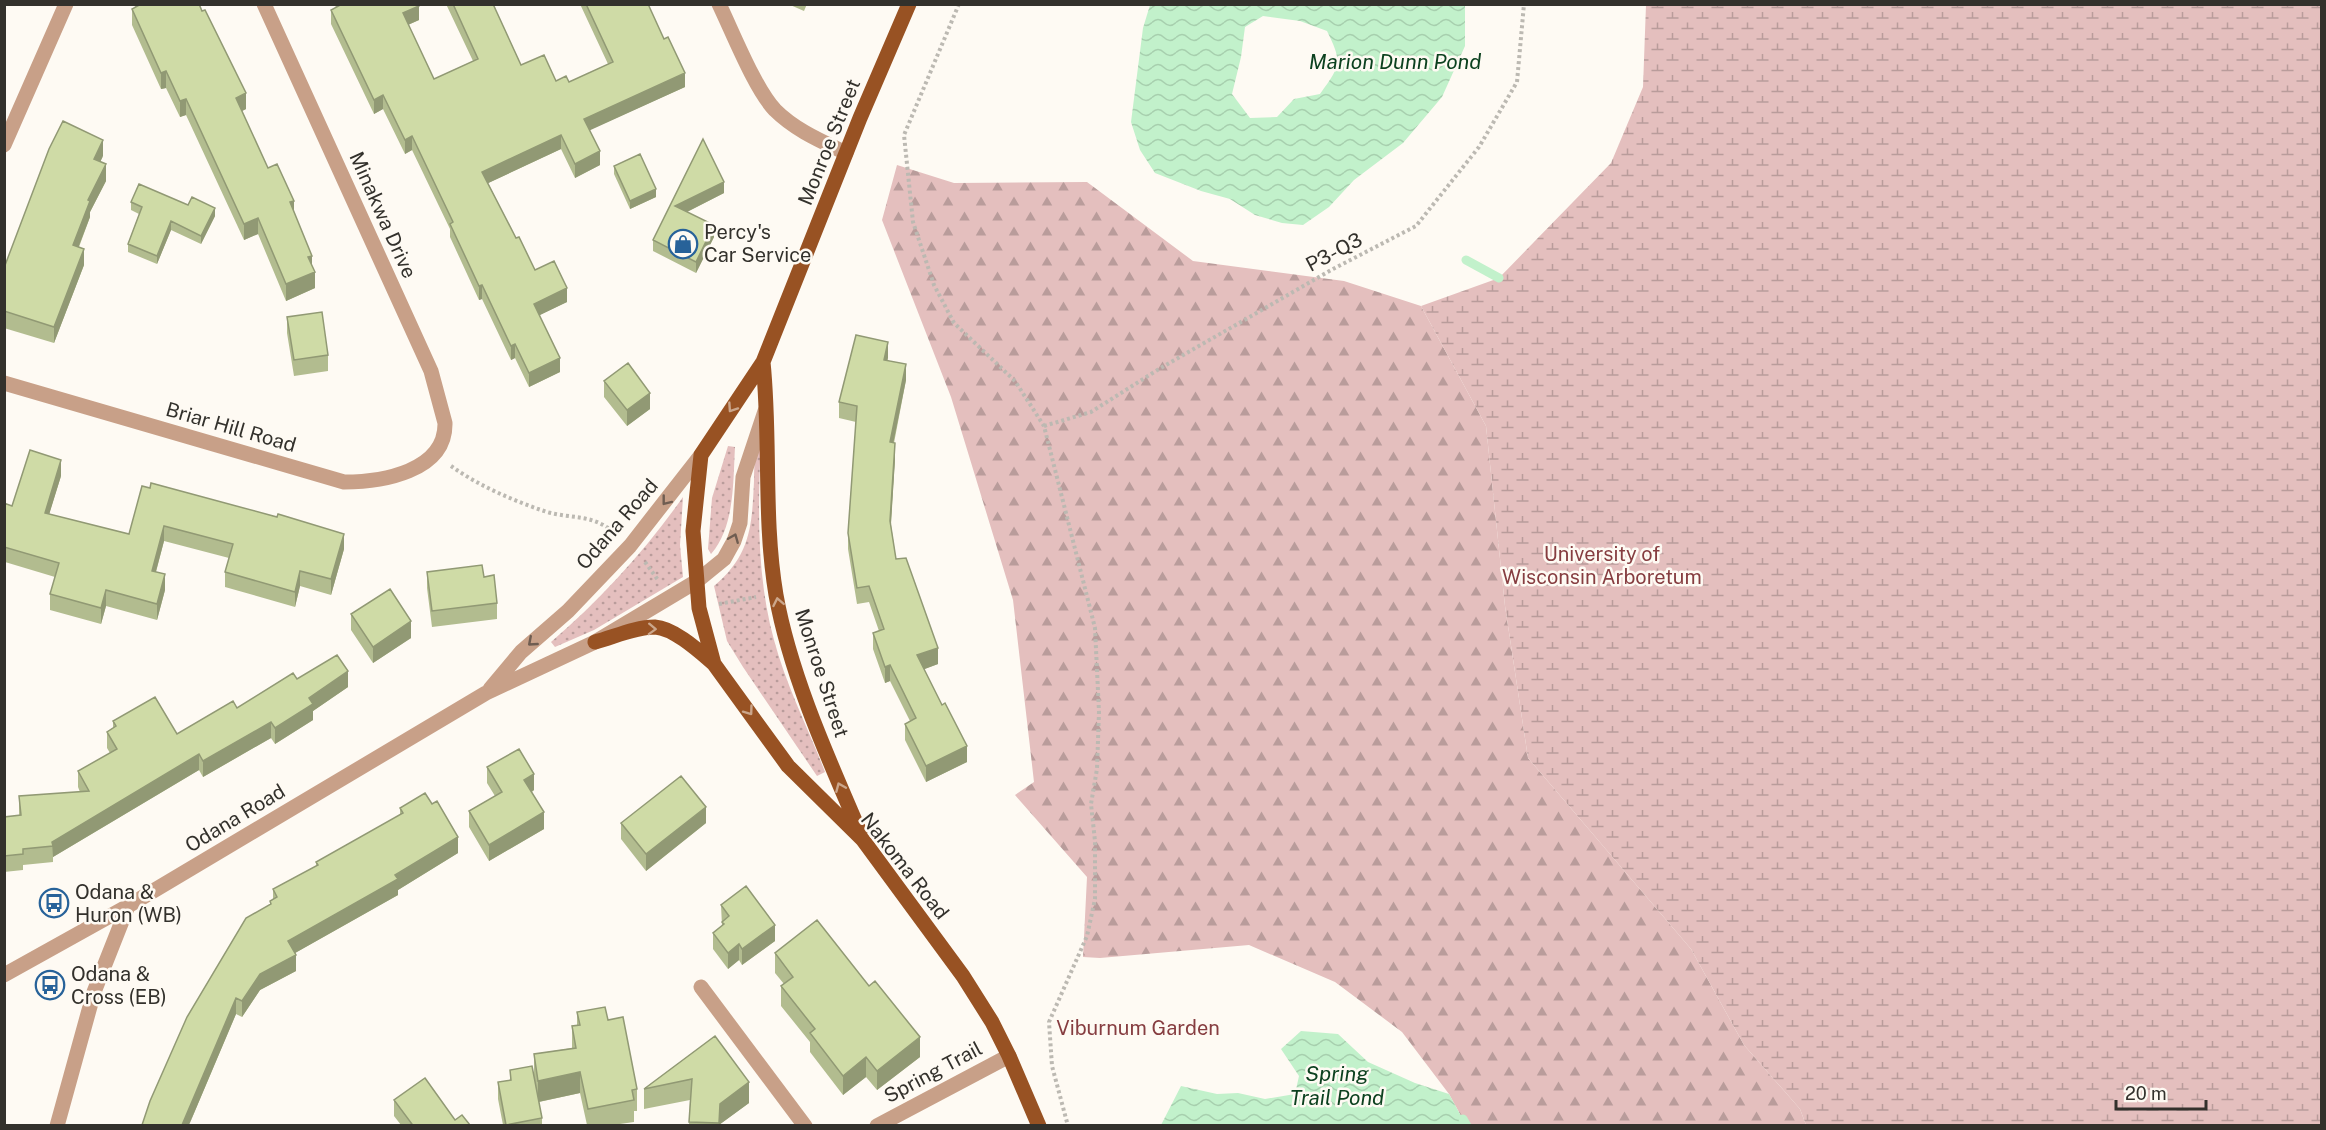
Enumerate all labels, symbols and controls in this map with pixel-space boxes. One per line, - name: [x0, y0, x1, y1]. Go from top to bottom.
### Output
- water label: Marion Dunn Pond: [1309, 49, 1481, 74]
- street label: Monroe Street: [793, 75, 865, 209]
- street label: Minakwa Drive: [344, 148, 422, 282]
- place label: Percy's Car Service: [704, 220, 811, 267]
- street label: P3-Q3: [1302, 227, 1366, 277]
- shop icon: Percy's Car Service: [667, 228, 699, 260]
- street label: Briar Hill Road: [163, 397, 299, 457]
- one-way arrow: [728, 402, 739, 413]
- street label: Odana Road: [571, 474, 663, 574]
- one-way arrow: [662, 494, 673, 505]
- one-way arrow: [727, 533, 739, 544]
- park label: University of Wisconsin Arboretum: [1502, 542, 1702, 589]
- one-way arrow: [772, 598, 784, 607]
- street label: Monroe Street: [790, 606, 854, 740]
- one-way arrow: [647, 622, 656, 635]
- one-way arrow: [528, 635, 539, 646]
- one-way arrow: [742, 705, 753, 716]
- street label: Odana Road: [181, 779, 289, 857]
- one-way arrow: [835, 782, 847, 793]
- street label: Nakoma Road: [856, 808, 954, 924]
- place label: Odana & Huron (WB): [75, 880, 182, 927]
- bus stop icon: Odana & Huron (WB): [38, 887, 70, 919]
- place label: Odana & Cross (EB): [71, 962, 167, 1009]
- bus stop icon: Odana & Cross (EB): [34, 969, 66, 1001]
- park label: Viburnum Garden: [1056, 1016, 1220, 1040]
- street label: Spring Trail: [880, 1036, 986, 1108]
- water label: Spring Trail Pond: [1290, 1061, 1384, 1110]
- scale bar: [2116, 1073, 2206, 1111]
- text: 20 m: [2125, 1083, 2167, 1104]

